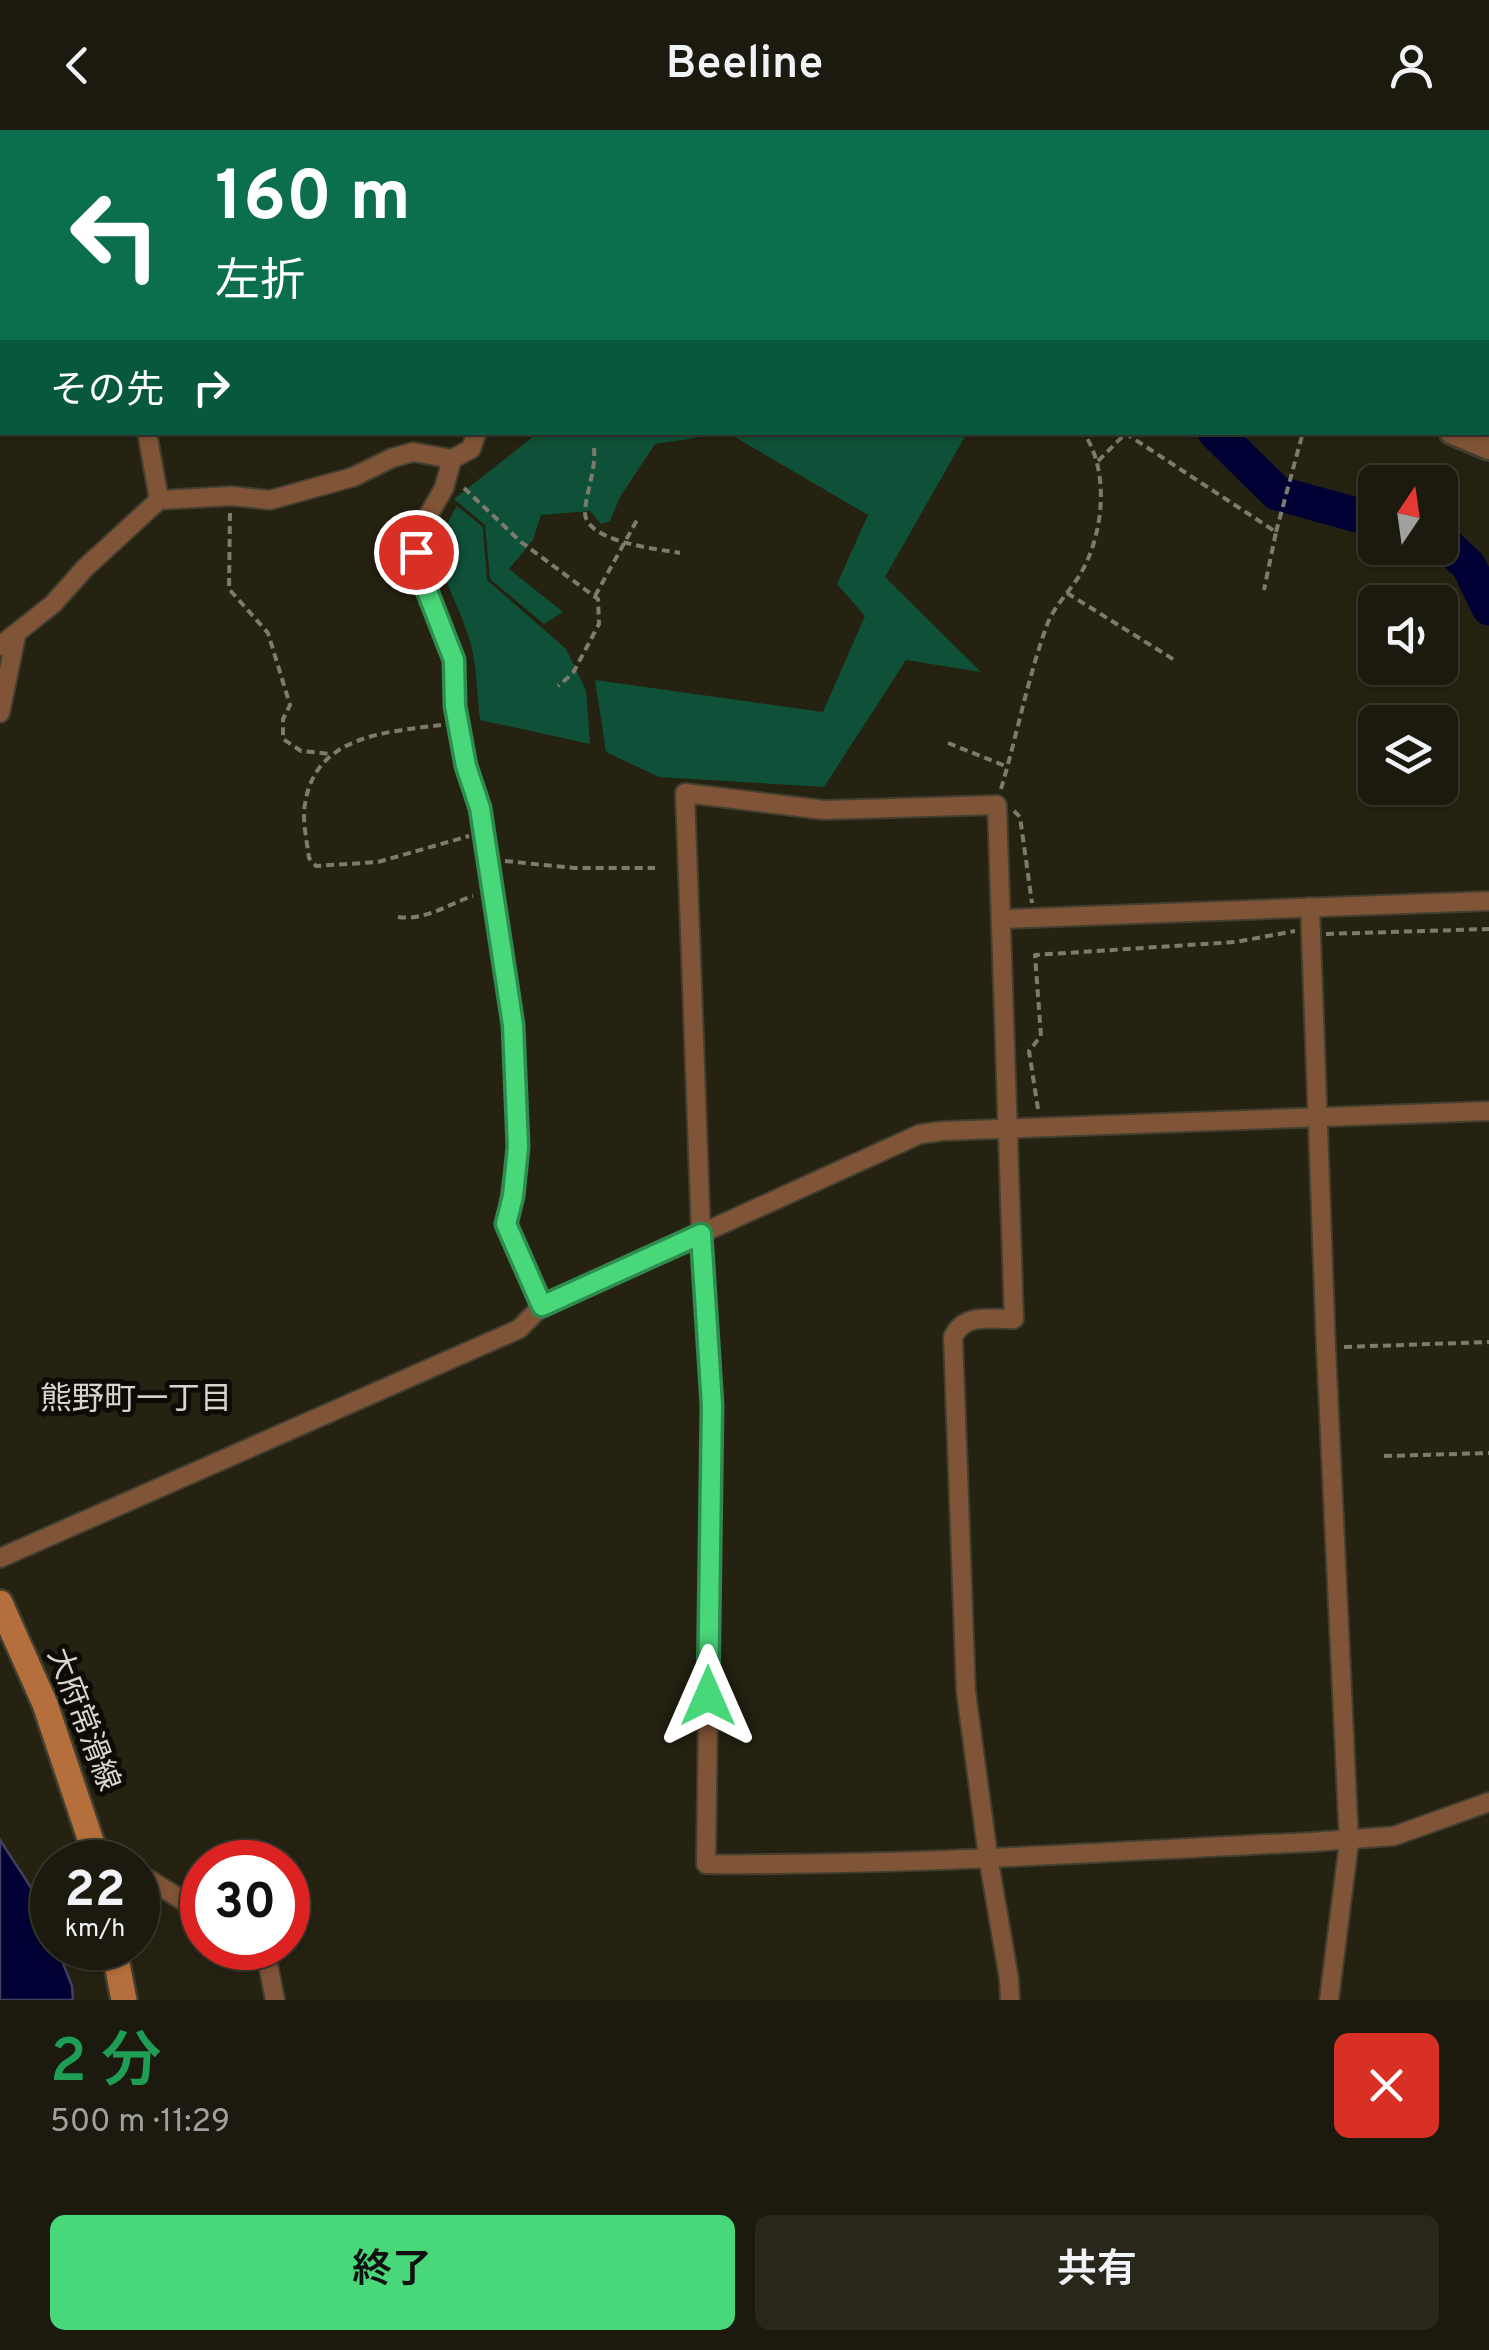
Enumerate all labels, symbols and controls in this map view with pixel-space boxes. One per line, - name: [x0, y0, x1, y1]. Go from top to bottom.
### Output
- text: Beeline: [666, 37, 823, 94]
- icon: back: [50, 38, 105, 93]
- icon: person: [1384, 38, 1439, 93]
- text: 160 m: [215, 156, 411, 245]
- icon: left: [50, 170, 180, 300]
- text: 左折: [215, 255, 305, 312]
- icon: right: [184, 360, 239, 415]
- text: その先: [50, 368, 164, 417]
- north arrow: [1358, 465, 1458, 565]
- map controls: [1358, 465, 1458, 805]
- pin: [374, 510, 459, 595]
- icon: arrive: [389, 525, 444, 580]
- button: sound: [1358, 585, 1458, 685]
- button: layers: [1358, 705, 1458, 805]
- district label: 熊野町一丁目: [40, 1381, 232, 1421]
- street label: 大府常滑線: [38, 1643, 126, 1797]
- position arrow: [656, 1644, 760, 1748]
- speed limit sign: 30: [180, 1840, 310, 1970]
- text: 22: [64, 1861, 126, 1924]
- text: km/h: [65, 1914, 125, 1946]
- text: 2 分: [50, 2027, 161, 2103]
- button: close: [1334, 2033, 1439, 2138]
- text: 500 m · 11:29: [50, 2103, 230, 2143]
- button: 終了: [50, 2215, 735, 2330]
- button: 共有: [755, 2215, 1439, 2330]

